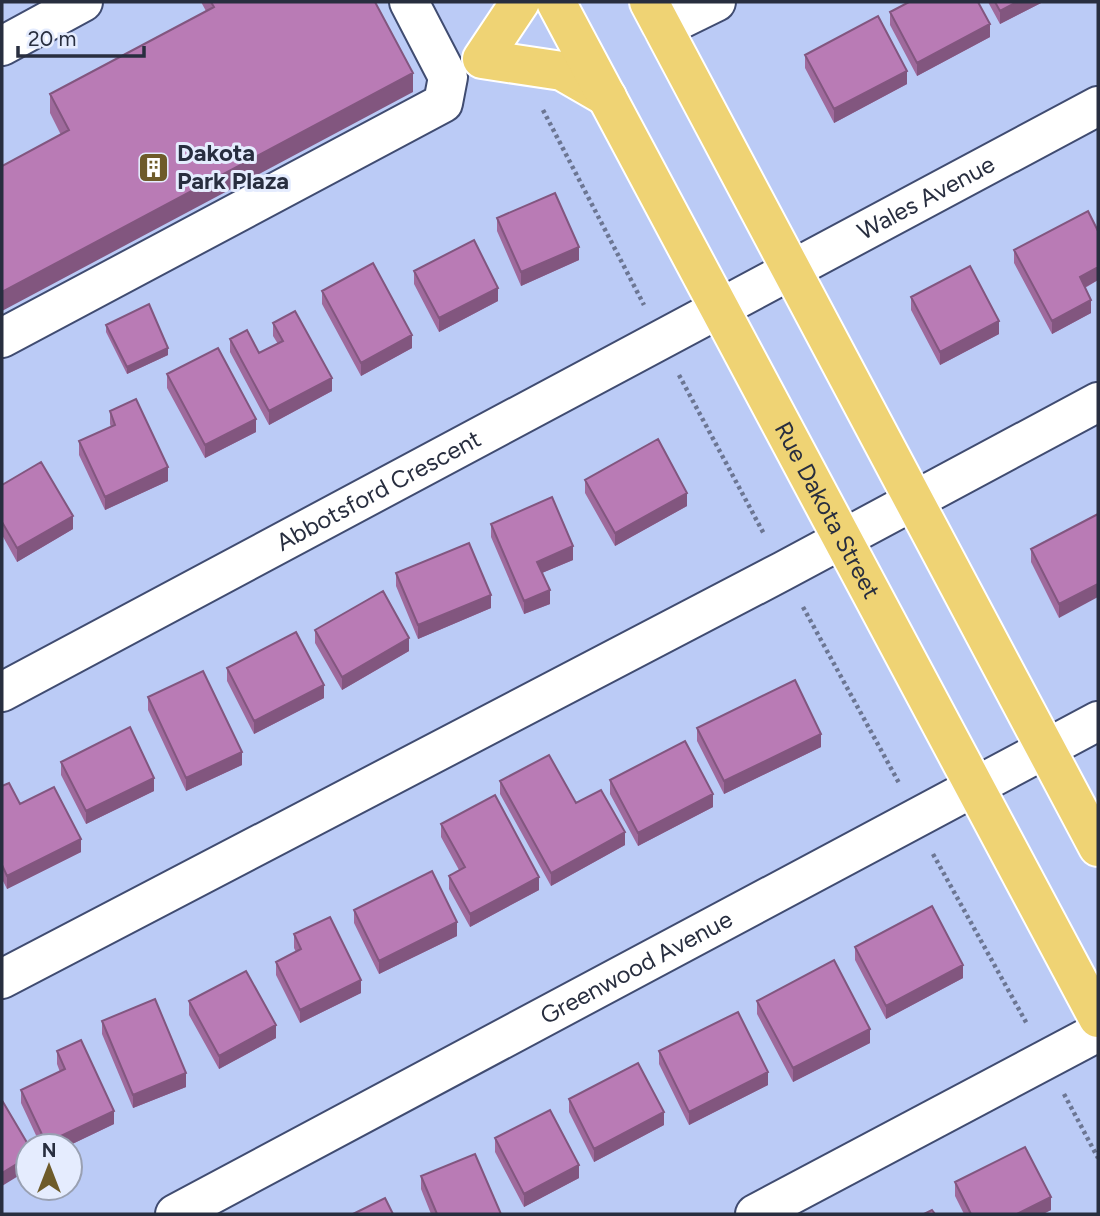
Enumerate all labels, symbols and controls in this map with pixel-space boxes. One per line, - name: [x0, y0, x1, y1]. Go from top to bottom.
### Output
- scale bar: [18, 14, 144, 58]
- text: 20 m: [28, 26, 76, 51]
- place label: Dakota Park Plaza: [177, 138, 289, 195]
- street label: Wales Avenue: [853, 149, 999, 246]
- building icon: Dakota Park Plaza: [137, 150, 171, 184]
- street label: Rue Dakota Street: [769, 417, 886, 603]
- street label: Abbotsford Crescent: [271, 424, 486, 557]
- street label: Greenwood Avenue: [535, 904, 737, 1030]
- north arrow: [14, 1132, 84, 1202]
- text: N: [42, 1139, 56, 1162]

